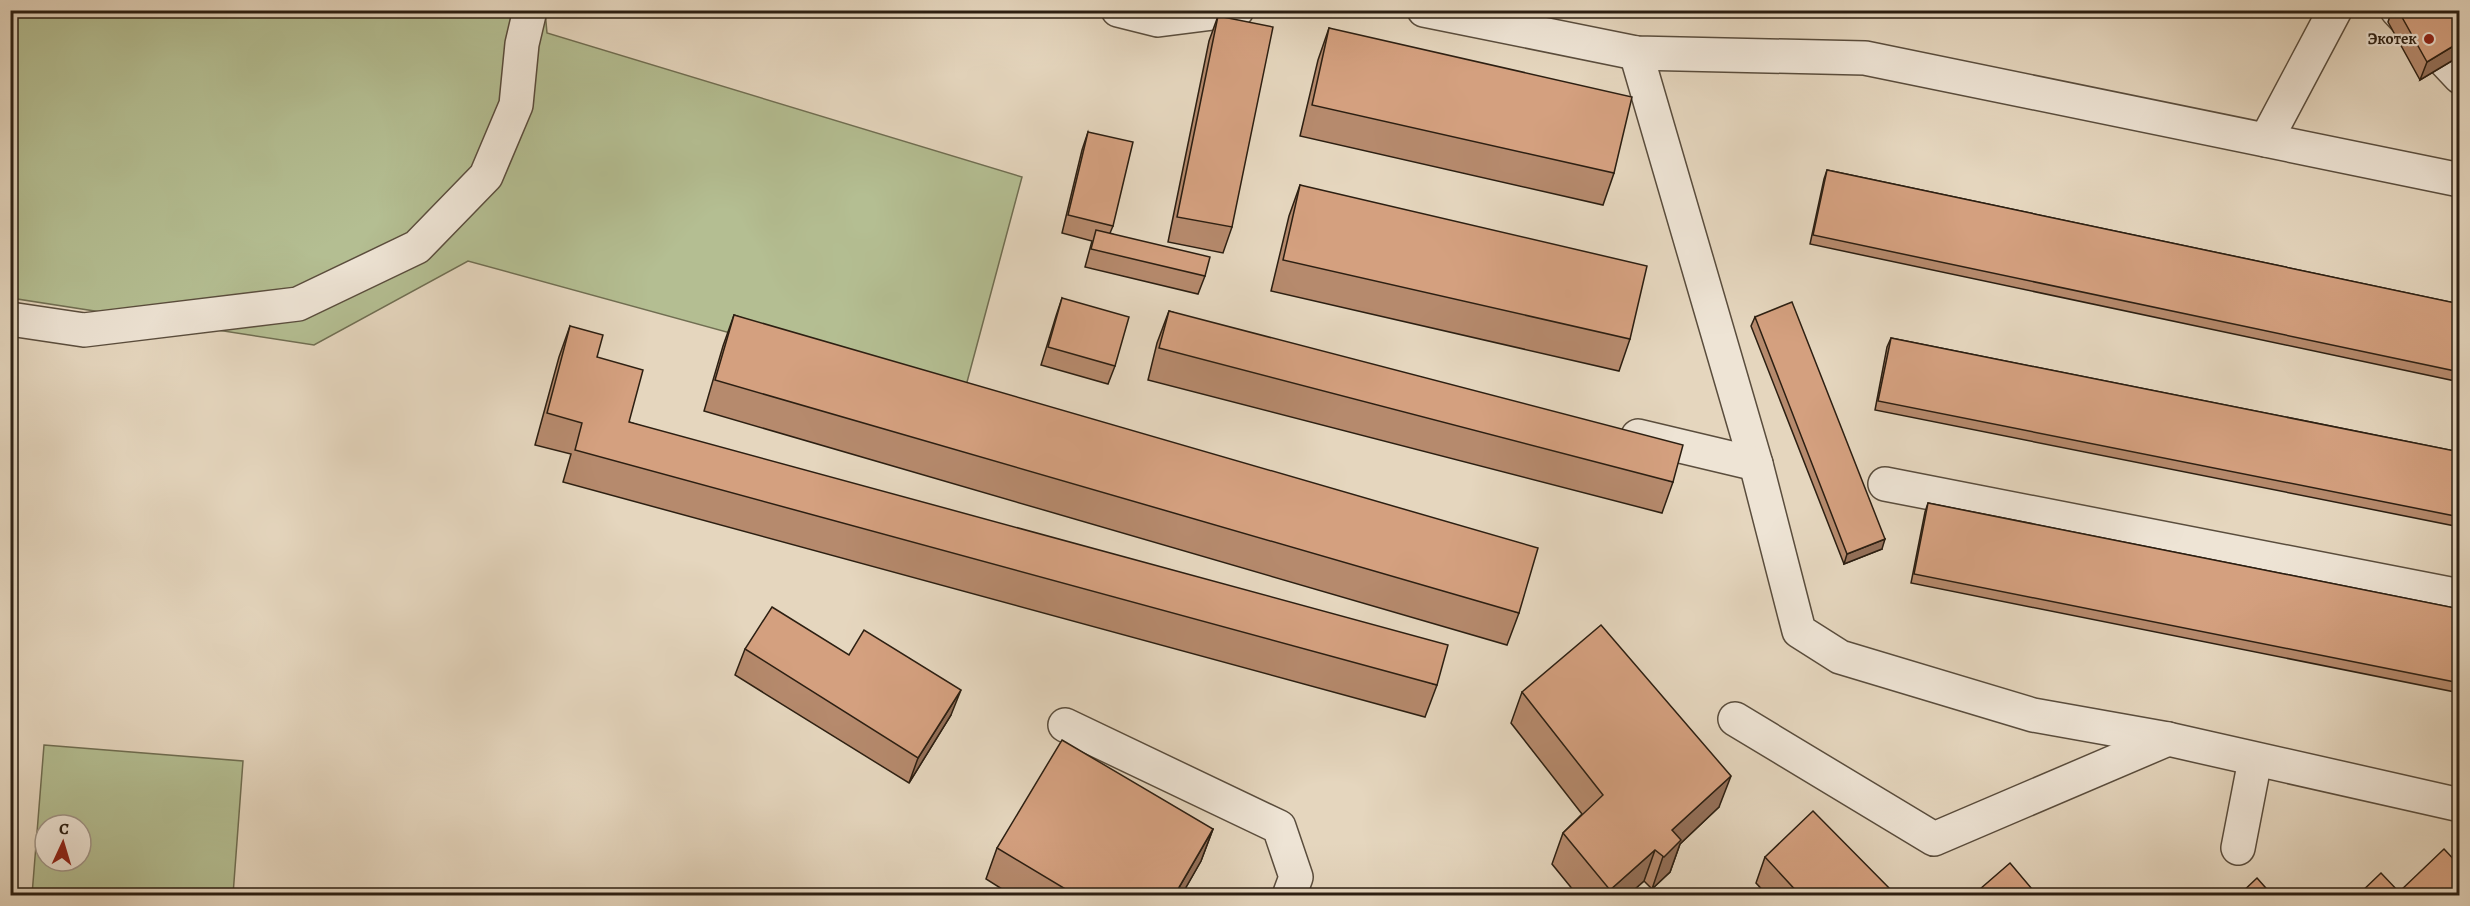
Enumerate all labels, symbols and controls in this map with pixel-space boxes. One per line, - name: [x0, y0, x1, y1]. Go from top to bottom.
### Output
- place label: Экотек: [2367, 28, 2417, 50]
- marker: Экотек: [2422, 32, 2436, 46]
- north arrow: [33, 813, 93, 873]
- text: С: [58, 818, 70, 840]

